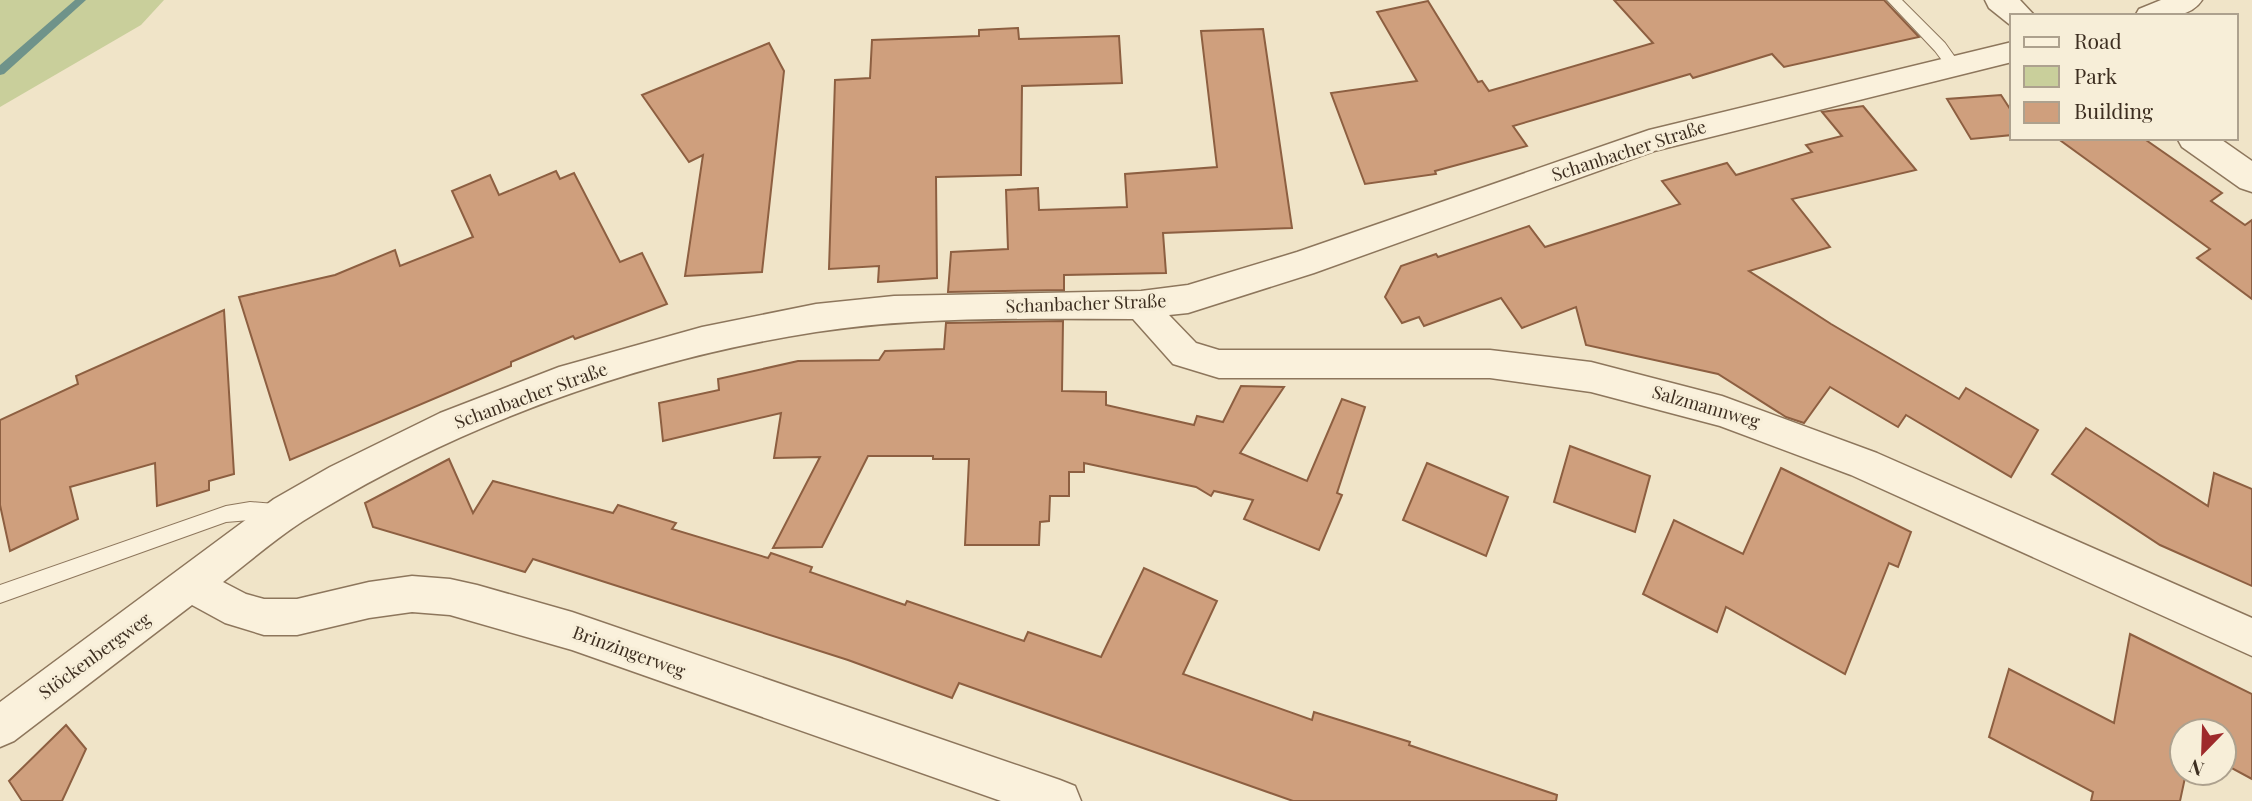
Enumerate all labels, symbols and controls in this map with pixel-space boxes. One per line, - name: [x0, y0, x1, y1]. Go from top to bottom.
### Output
- legend: [2010, 14, 2238, 140]
- text: Road: [2074, 26, 2122, 54]
- text: Park: [2074, 61, 2118, 89]
- text: Building: [2074, 96, 2153, 124]
- street label: Schanbacher Straße: [1548, 114, 1709, 186]
- street label: Schanbacher Straße: [1005, 288, 1167, 318]
- street label: Schanbacher Straße: [451, 356, 610, 434]
- street label: Salzmannweg: [1650, 379, 1763, 433]
- street label: Stöckenbergweg: [34, 606, 156, 704]
- street label: Brinzingerweg: [570, 620, 689, 683]
- north arrow: [2168, 717, 2238, 787]
- text: N: [2184, 754, 2207, 783]

